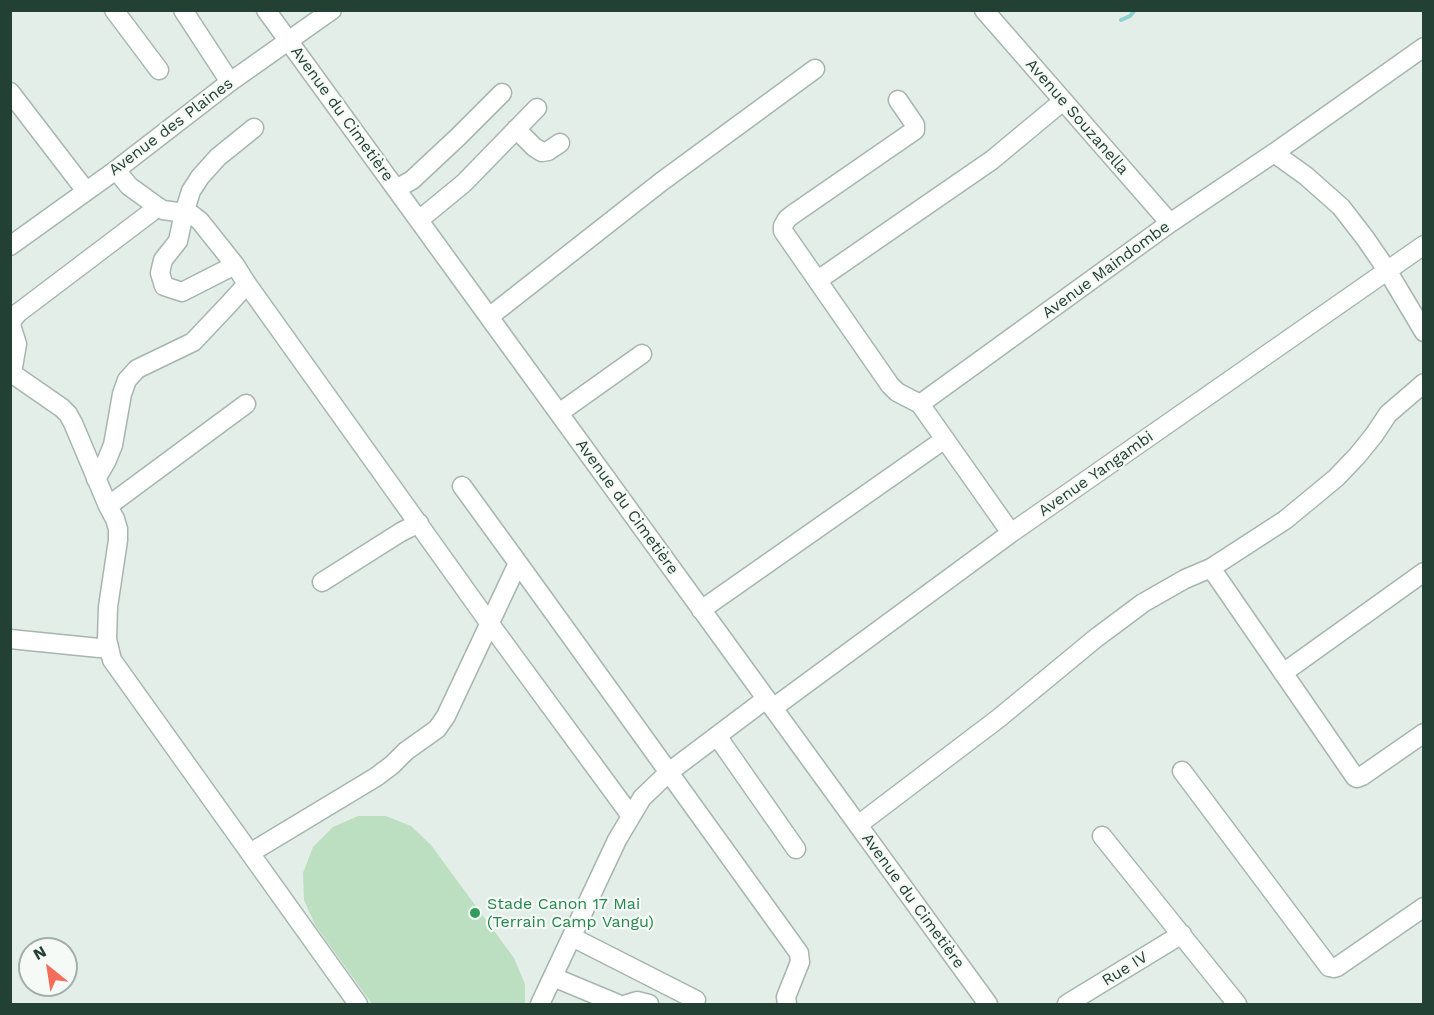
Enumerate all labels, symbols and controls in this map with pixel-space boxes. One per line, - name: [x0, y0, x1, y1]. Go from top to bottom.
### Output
- street label: Avenue du Cimetière: [286, 43, 398, 185]
- street label: Avenue Souzanella: [1021, 55, 1133, 179]
- street label: Avenue des Plaines: [105, 74, 237, 180]
- street label: Avenue Maindombe: [1038, 217, 1174, 323]
- street label: Avenue Yangambi: [1035, 427, 1157, 521]
- street label: Avenue du Cimetière: [571, 436, 683, 578]
- street label: Avenue du Cimetière: [857, 830, 969, 972]
- place label: Stade Canon 17 Mai (Terrain Camp Vangu): [487, 894, 654, 932]
- marker: Stade Canon 17 Mai (Terrain Camp Vangu): [468, 906, 482, 920]
- north arrow: [18, 937, 78, 997]
- text: N: [30, 942, 50, 964]
- street label: Rue IV: [1099, 948, 1151, 990]

